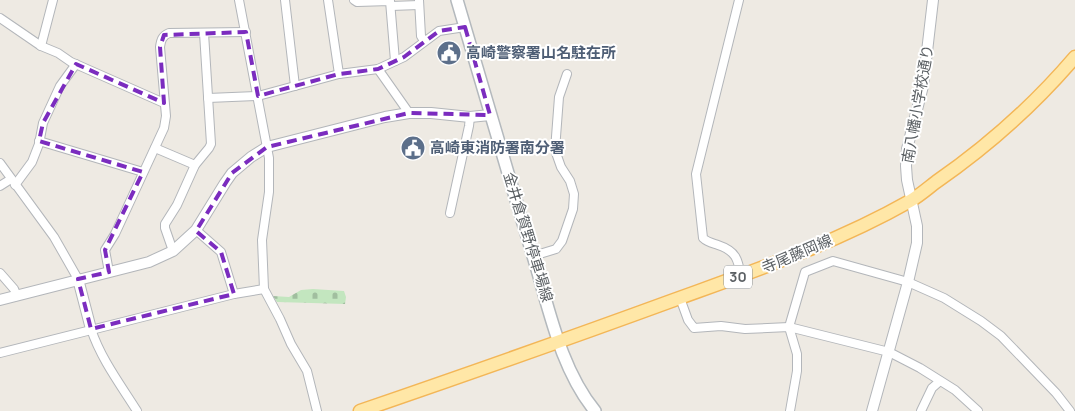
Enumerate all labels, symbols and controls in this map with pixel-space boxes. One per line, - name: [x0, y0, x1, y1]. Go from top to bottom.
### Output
- public building icon: 高崎警察署山名駐在所: [436, 40, 462, 66]
- place label: 高崎警察署山名駐在所: [466, 42, 616, 63]
- street label: 南八幡小学校通り: [897, 43, 938, 165]
- public building icon: 高崎東消防署南分署: [400, 135, 426, 161]
- place label: 高崎東消防署南分署: [430, 137, 565, 158]
- street label: 金井倉賀野停車場線: [499, 169, 558, 304]
- street label: 寺尾藤岡線: [758, 229, 835, 278]
- road number: 30: [724, 266, 752, 288]

